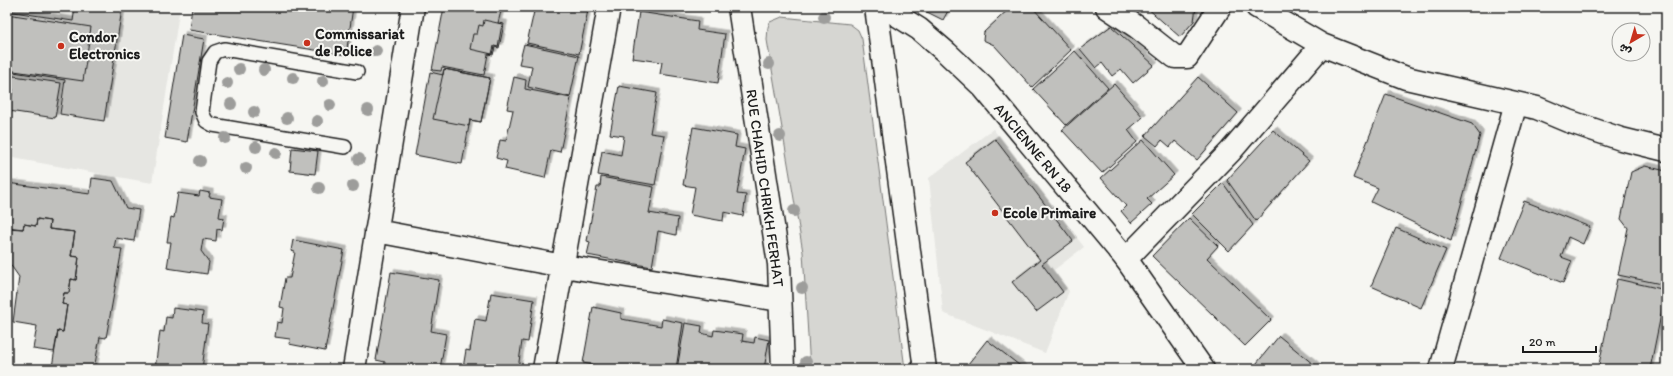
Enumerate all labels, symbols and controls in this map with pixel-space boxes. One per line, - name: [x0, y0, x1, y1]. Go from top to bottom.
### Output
- north arrow: [1611, 22, 1651, 62]
- place label: Commissariat de Police: [315, 25, 405, 60]
- place label: Condor Electronics: [69, 28, 141, 63]
- marker: Commissariat de Police: [302, 38, 312, 48]
- marker: Condor Electronics: [56, 41, 66, 51]
- text: ش: [1616, 41, 1634, 58]
- street label: RUE CHAHID CHRIKH FERHAT: [742, 88, 788, 289]
- street label: ANCIENNE RN 18: [990, 100, 1076, 196]
- place label: Ecole Primaire: [1003, 204, 1096, 222]
- marker: Ecole Primaire: [990, 208, 1000, 218]
- scale bar: [1523, 328, 1596, 354]
- text: 20 m: [1529, 335, 1556, 349]

